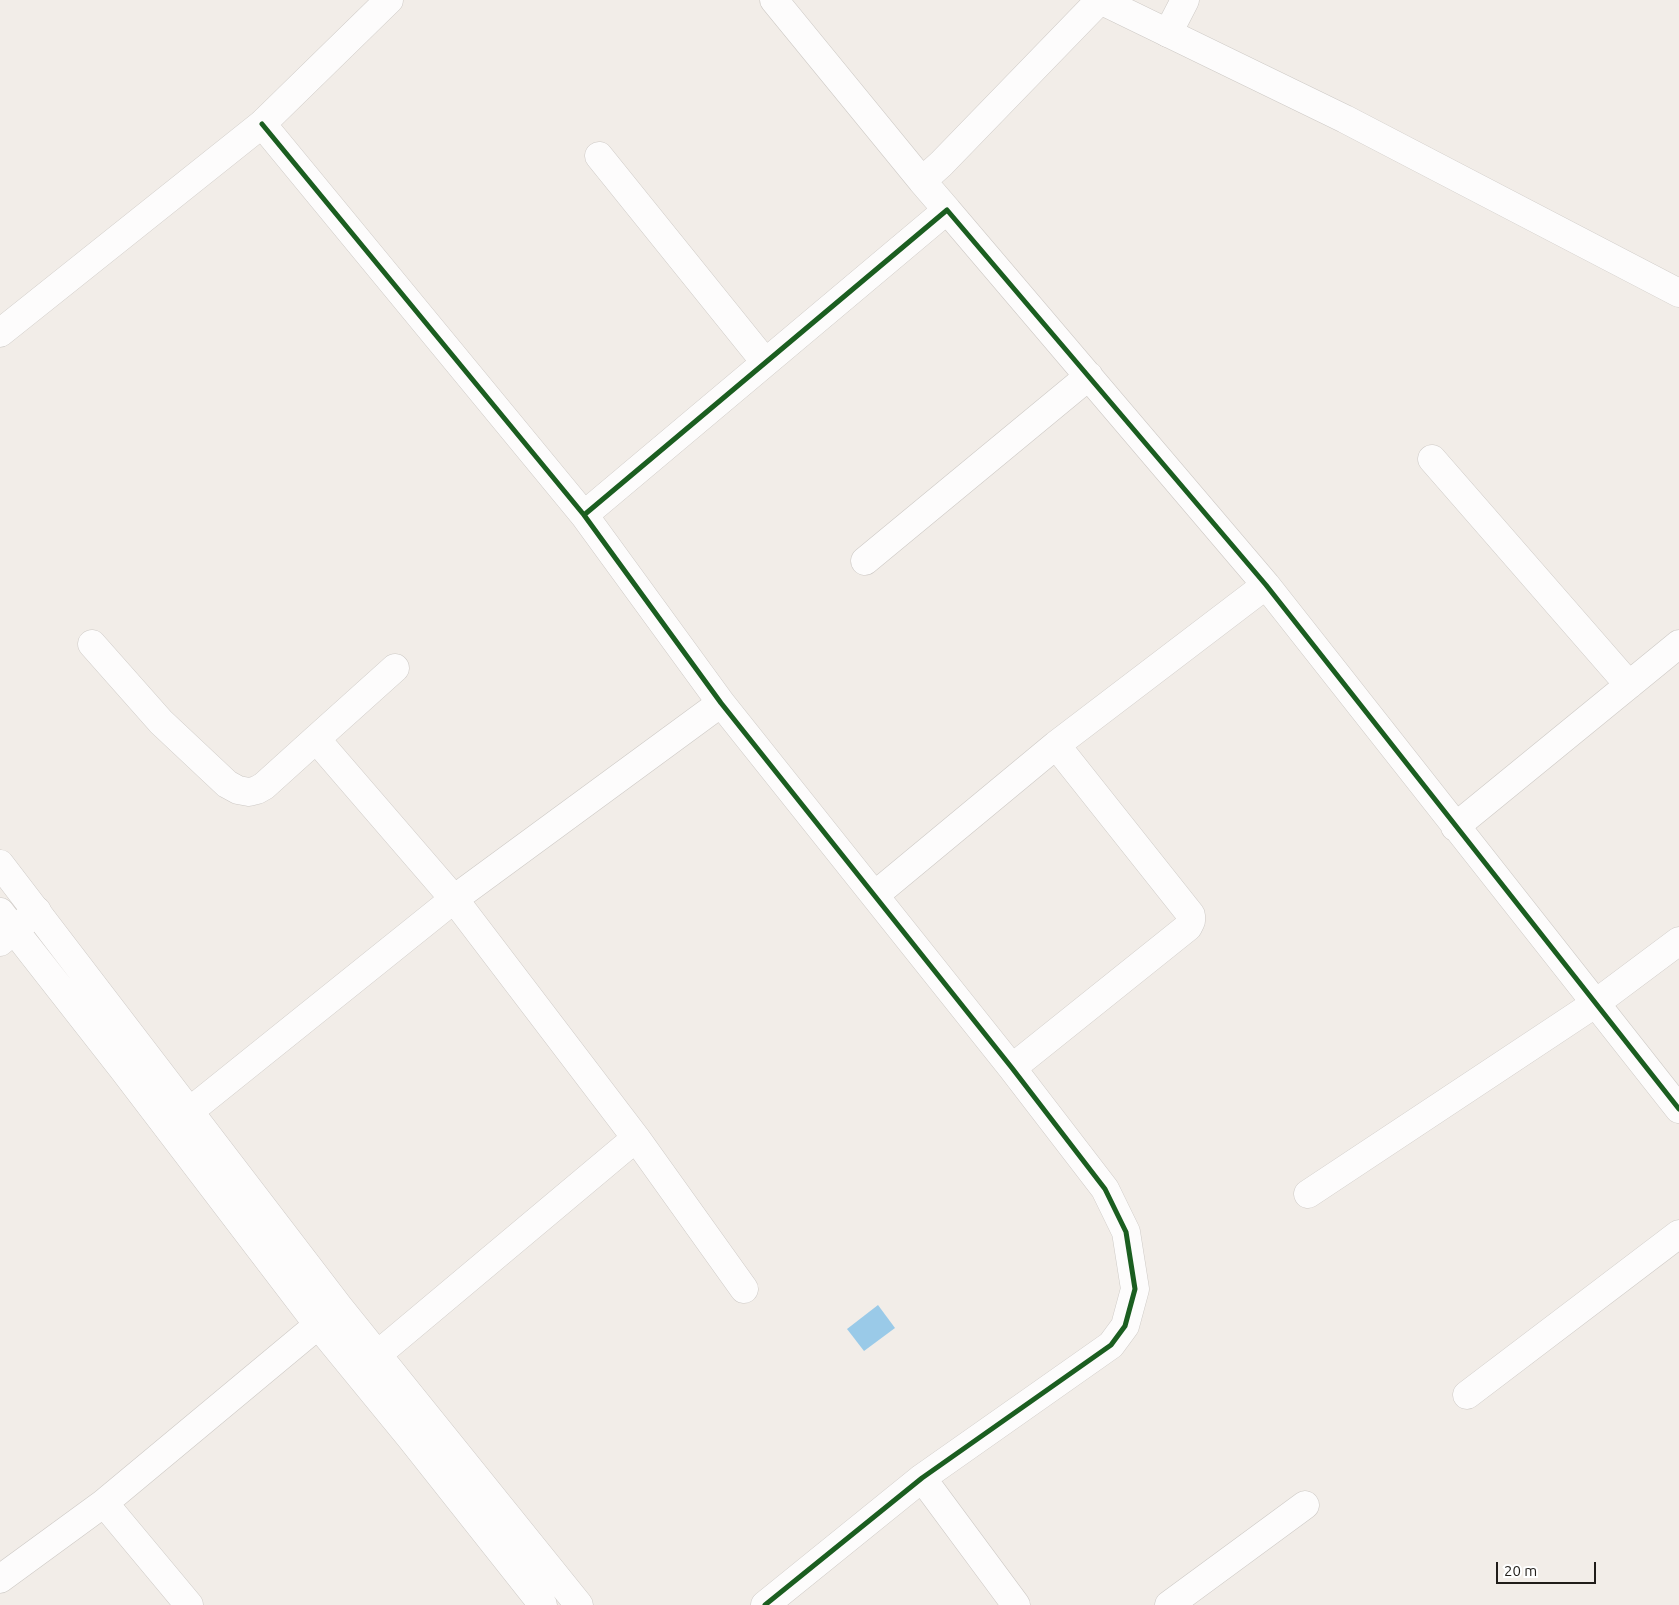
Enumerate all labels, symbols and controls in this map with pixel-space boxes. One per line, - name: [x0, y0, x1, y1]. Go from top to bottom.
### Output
- scale bar: [1499, 1552, 1599, 1584]
- text: 20 m: [1504, 1562, 1537, 1579]

